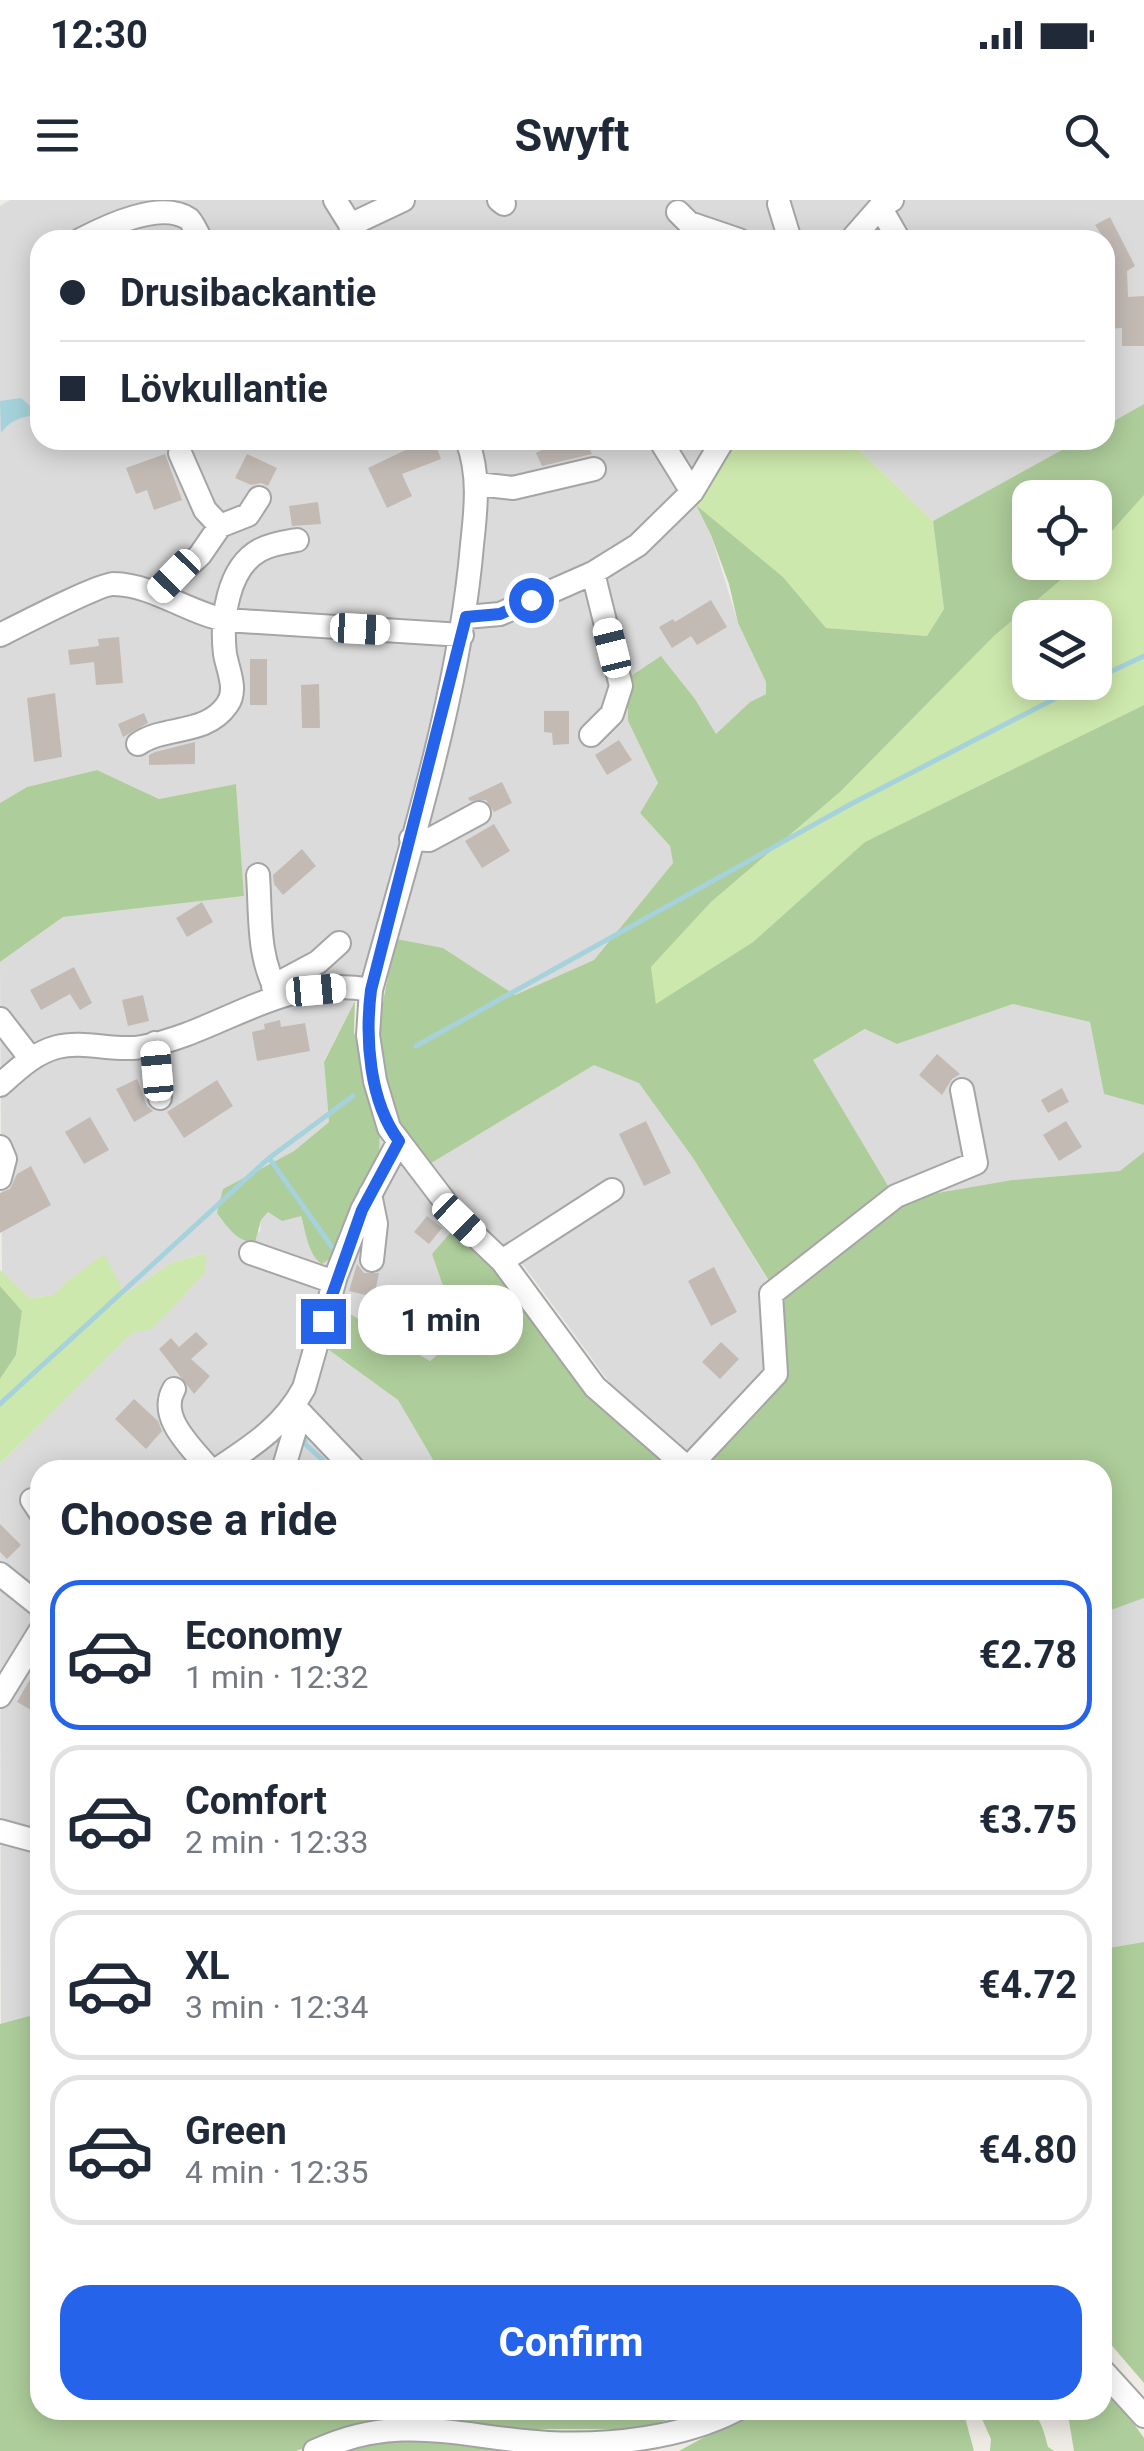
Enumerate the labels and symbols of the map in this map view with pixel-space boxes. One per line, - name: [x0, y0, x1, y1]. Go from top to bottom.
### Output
- car: [142, 544, 206, 608]
- route start: [509, 578, 554, 623]
- car: [329, 612, 391, 646]
- car: [590, 615, 634, 681]
- car: [285, 972, 347, 1008]
- car: [139, 1040, 175, 1102]
- car: [427, 1188, 491, 1252]
- callout: 1 min: [358, 1286, 523, 1356]
- route end: [301, 1299, 346, 1344]

